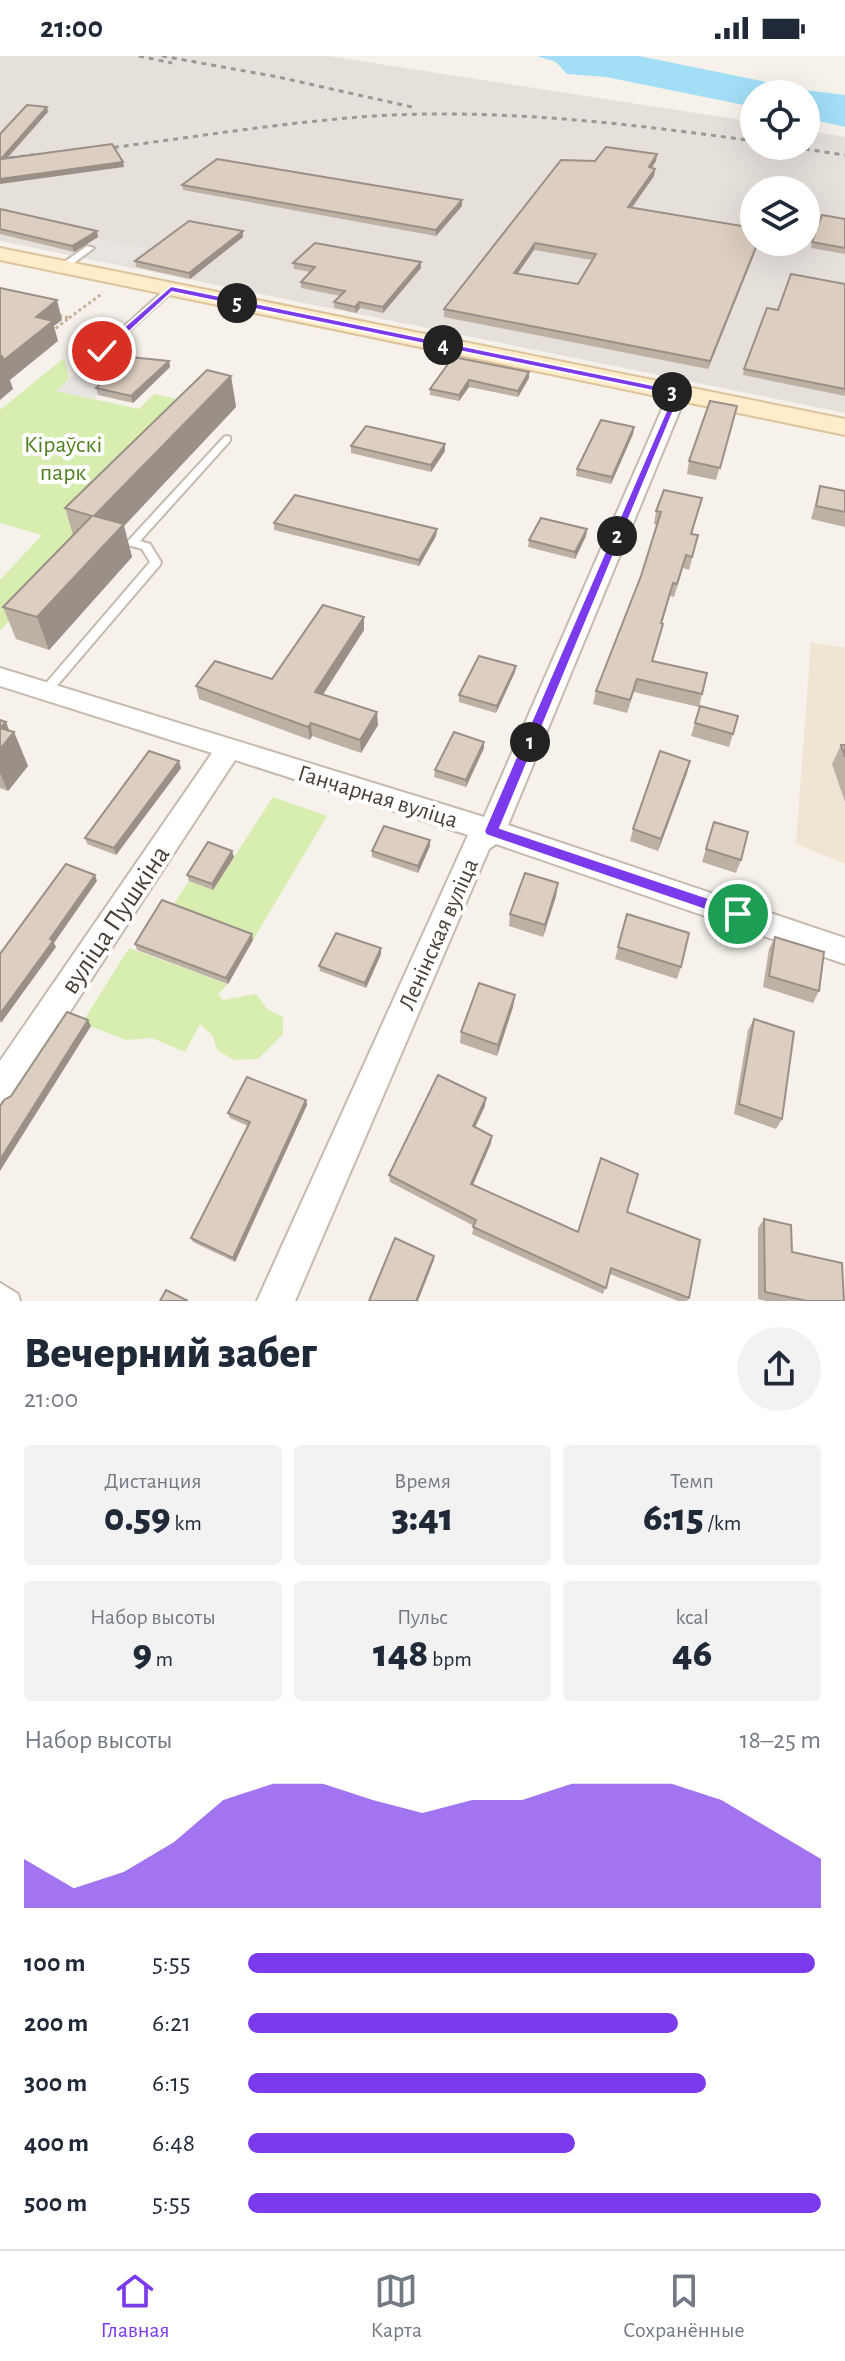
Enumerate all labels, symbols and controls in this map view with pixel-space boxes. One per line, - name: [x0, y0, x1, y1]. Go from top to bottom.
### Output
- text: 21:00: [40, 13, 103, 43]
- map controls: [740, 80, 820, 256]
- button: locate: [740, 80, 820, 160]
- button: layers: [740, 176, 820, 256]
- pin: 5: [217, 283, 257, 323]
- text: 5: [232, 292, 242, 314]
- pin: [68, 317, 136, 385]
- pin: 4: [423, 325, 463, 365]
- icon: check: [80, 329, 124, 373]
- text: 4: [437, 334, 449, 356]
- pin: 3: [652, 372, 692, 412]
- text: 3: [667, 381, 677, 403]
- park label: Кіраўскі парк: [24, 433, 102, 485]
- pin: 2: [597, 516, 637, 556]
- text: 2: [612, 525, 622, 547]
- pin: 1: [510, 722, 550, 762]
- text: 1: [526, 731, 534, 753]
- street label: Ганчарная вуліца: [295, 761, 461, 833]
- street label: вуліца Пушкіна: [56, 841, 176, 999]
- street label: Ленінская вуліца: [395, 855, 483, 1014]
- pin: [704, 880, 772, 948]
- icon: arrive: [716, 892, 760, 936]
- button: share: [737, 1327, 821, 1411]
- text: Вечерний забег: [24, 1332, 317, 1376]
- text: 21:00: [24, 1386, 78, 1412]
- text: Дистанция: [104, 1470, 201, 1492]
- text: Время: [394, 1470, 451, 1492]
- text: Темп: [670, 1470, 714, 1492]
- text: 0.59: [104, 1498, 171, 1538]
- text: 3:41: [391, 1498, 453, 1538]
- text: 6:15: [643, 1498, 704, 1538]
- text: km: [171, 1512, 202, 1534]
- text: /km: [704, 1512, 741, 1534]
- text: Набор высоты: [90, 1606, 216, 1628]
- text: Пульс: [397, 1606, 448, 1628]
- text: kcal: [675, 1606, 709, 1628]
- text: 9: [132, 1634, 152, 1674]
- text: 148: [373, 1634, 428, 1674]
- text: 46: [672, 1634, 712, 1674]
- text: m: [152, 1648, 173, 1670]
- text: bpm: [428, 1648, 472, 1670]
- text: Набор высоты: [24, 1727, 173, 1753]
- text: 18–25 m: [740, 1727, 821, 1753]
- text: 100 m: [24, 1950, 85, 1976]
- text: 5:55: [152, 1950, 191, 1976]
- text: 200 m: [24, 2010, 88, 2036]
- text: 6:21: [152, 2010, 191, 2036]
- text: 300 m: [24, 2070, 87, 2096]
- text: 6:15: [152, 2070, 190, 2096]
- text: 400 m: [24, 2130, 89, 2156]
- text: 6:48: [152, 2130, 195, 2156]
- text: 500 m: [24, 2190, 87, 2216]
- text: 5:55: [152, 2190, 191, 2216]
- tab: Главная: [100, 2269, 170, 2343]
- tab: Карта: [370, 2269, 422, 2343]
- tab: Сохранённые: [623, 2269, 745, 2343]

